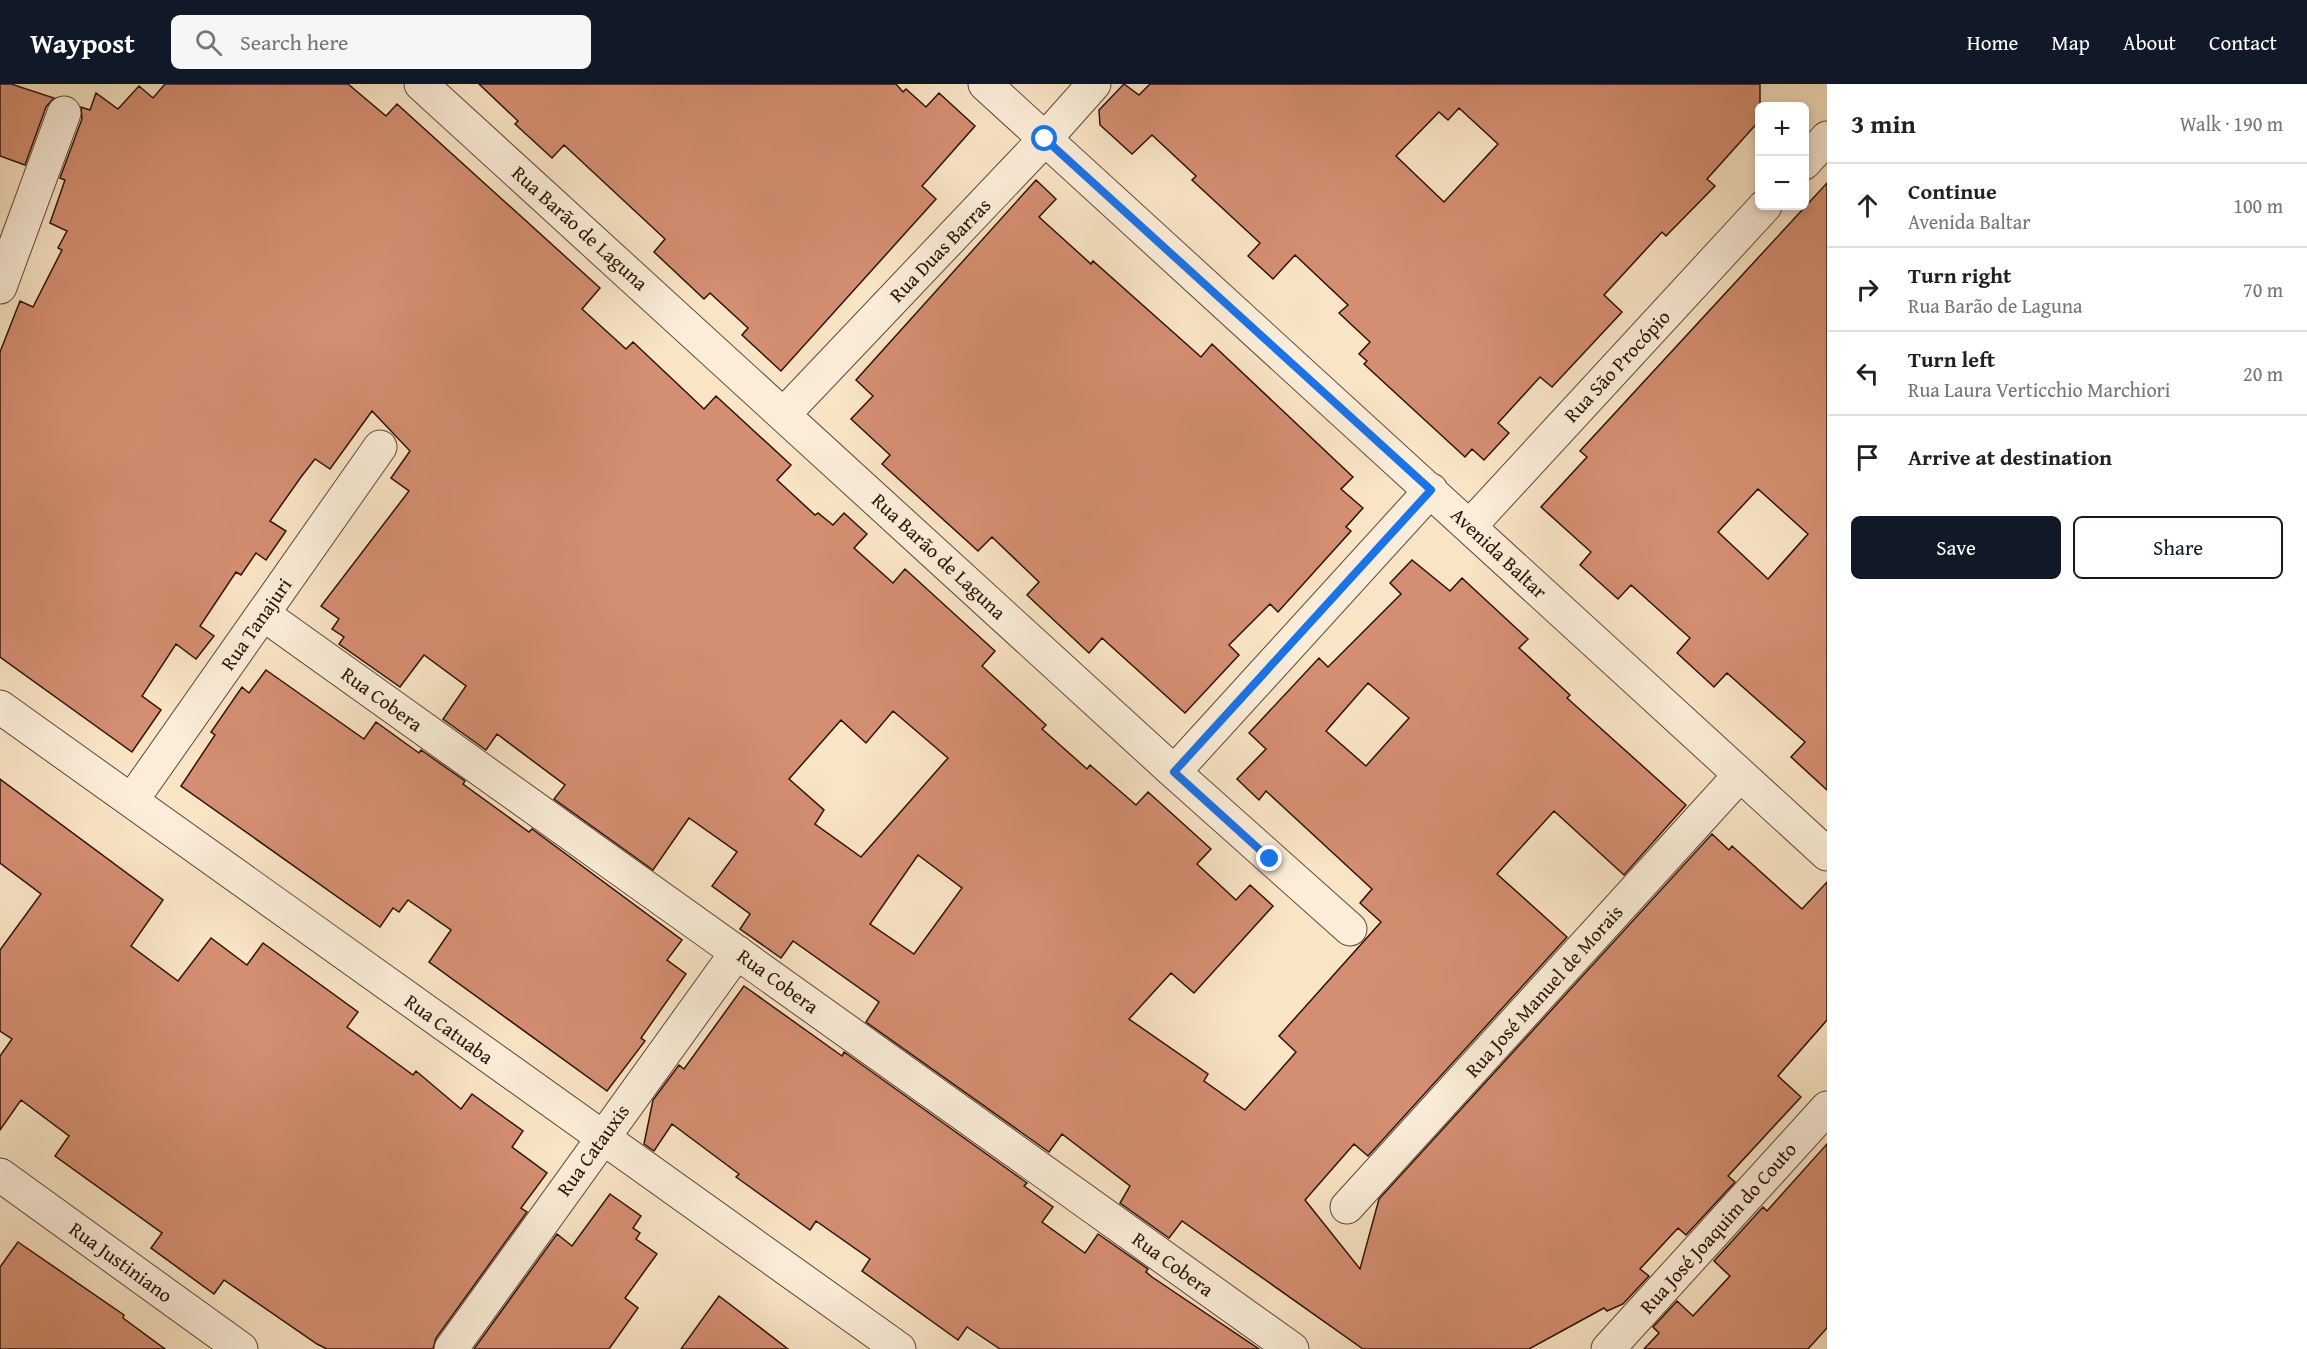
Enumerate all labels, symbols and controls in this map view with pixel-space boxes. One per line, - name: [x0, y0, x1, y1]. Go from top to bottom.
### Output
- search box: [171, 15, 591, 69]
- text: Waypost: [30, 22, 135, 63]
- icon: search: [192, 26, 225, 59]
- text: Search here: [240, 26, 348, 58]
- text: Home: [1967, 27, 2018, 58]
- text: Map: [2051, 27, 2090, 58]
- text: About: [2123, 27, 2176, 58]
- text: Contact: [2209, 27, 2277, 58]
- map controls: [1755, 102, 1809, 210]
- button: +: [1755, 102, 1809, 156]
- text: 3 min: [1851, 104, 1916, 143]
- text: Walk · 190 m: [2180, 109, 2283, 138]
- route start: [1031, 125, 1057, 151]
- button: −: [1755, 156, 1809, 210]
- street label: Rua Barão de Laguna: [506, 159, 655, 297]
- text: Continue: [1908, 175, 1997, 207]
- icon: ahead: [1851, 189, 1884, 222]
- street label: Rua Duas Barras: [882, 191, 997, 308]
- text: 100 m: [2233, 191, 2283, 220]
- text: Avenida Baltar: [1908, 207, 2031, 236]
- text: Turn right: [1908, 259, 2011, 291]
- icon: right: [1851, 273, 1884, 306]
- text: 70 m: [2243, 275, 2283, 304]
- text: Rua Barão de Laguna: [1908, 291, 2082, 320]
- street label: Rua São Procópio: [1557, 303, 1677, 428]
- text: Turn left: [1908, 343, 1995, 375]
- icon: left: [1851, 357, 1884, 390]
- text: 20 m: [2243, 359, 2283, 388]
- text: Rua Laura Verticchio Marchiori: [1908, 375, 2170, 404]
- icon: arrive: [1851, 441, 1884, 474]
- text: Arrive at destination: [1908, 441, 2112, 473]
- street label: Rua Barão de Laguna: [866, 486, 1013, 626]
- street label: Avenida Baltar: [1445, 500, 1554, 605]
- button: Save: [1851, 516, 2061, 579]
- button: Share: [2073, 516, 2283, 579]
- street label: Rua Tanajuri: [213, 571, 298, 676]
- street label: Rua Cobera: [336, 659, 429, 738]
- route end: [1256, 845, 1282, 871]
- street label: Rua José Manuel de Morais: [1458, 898, 1629, 1084]
- street label: Rua Cobera: [732, 941, 825, 1020]
- street label: Rua Catuaba: [399, 986, 500, 1071]
- street label: Rua Catauxis: [549, 1098, 636, 1202]
- street label: Rua José Joaquim do Couto: [1632, 1135, 1803, 1320]
- street label: Rua Justiniano: [64, 1214, 179, 1309]
- street label: Rua Cobera: [1127, 1224, 1220, 1303]

